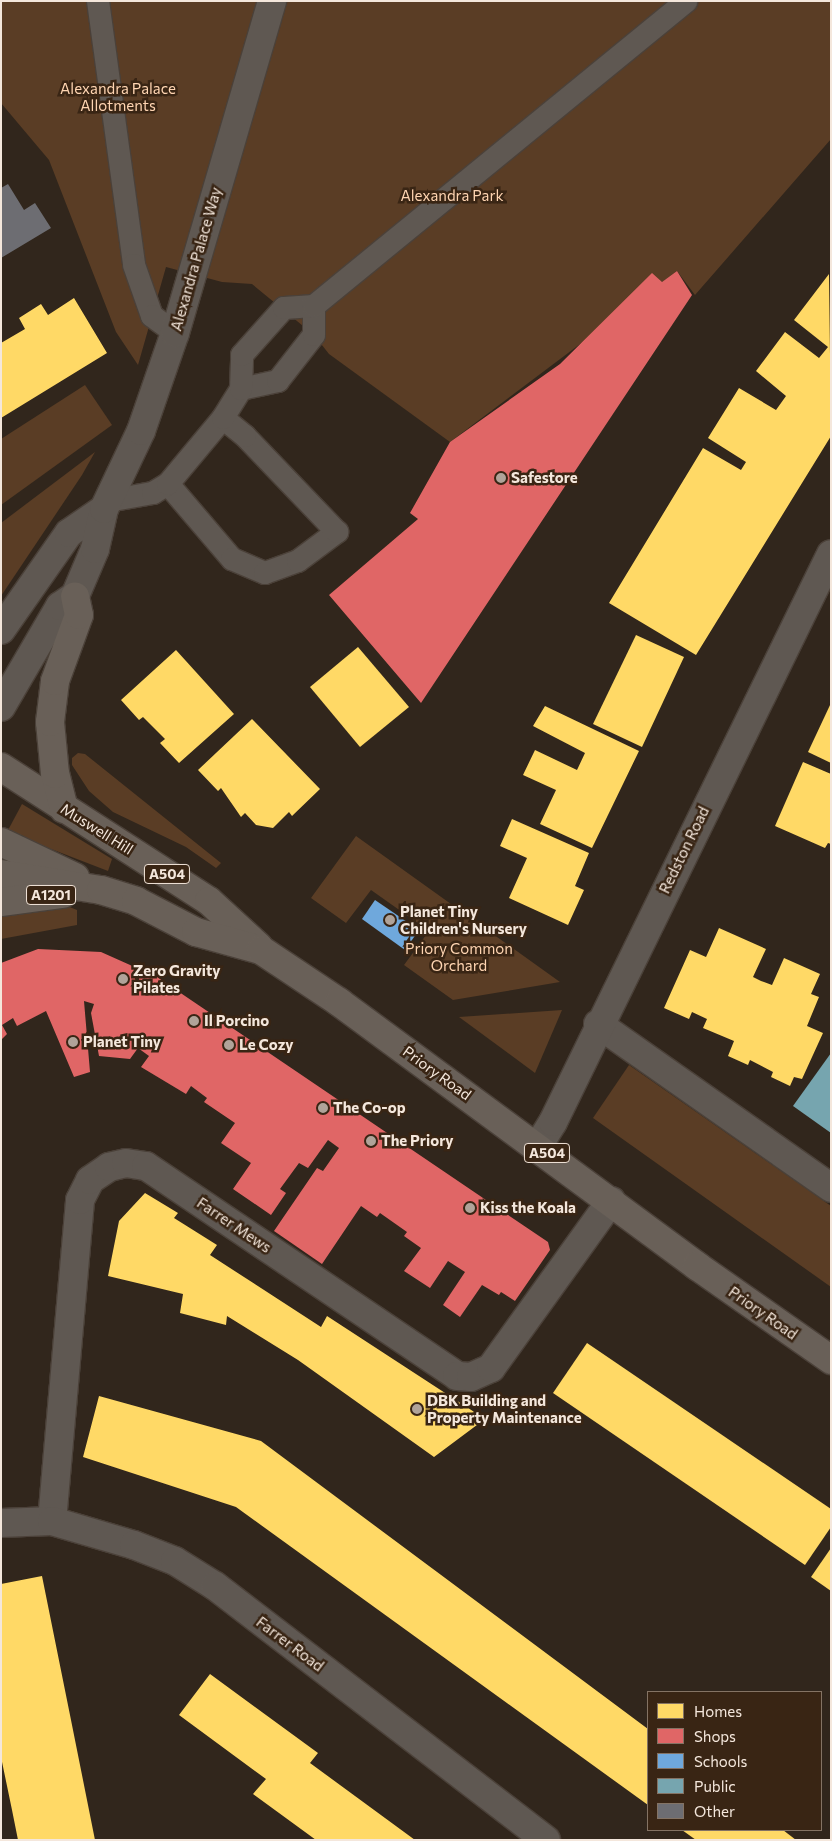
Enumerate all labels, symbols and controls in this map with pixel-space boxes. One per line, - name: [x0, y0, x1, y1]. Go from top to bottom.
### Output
- park label: Alexandra Palace Allotments: [60, 79, 176, 114]
- street label: Alexandra Palace Way: [167, 185, 225, 333]
- park label: Alexandra Park: [400, 187, 504, 205]
- place label: Safestore: [511, 469, 578, 487]
- marker: Safestore: [495, 472, 507, 484]
- street label: Muswell Hill: [57, 800, 137, 858]
- street label: Redston Road: [655, 804, 713, 896]
- road number: A504: [143, 862, 191, 886]
- road number: A1201: [26, 884, 76, 906]
- place label: Planet Tiny Children's Nursery: [400, 902, 527, 937]
- marker: Planet Tiny Children's Nursery: [384, 914, 396, 926]
- park label: Priory Common Orchard: [405, 939, 513, 974]
- place label: Zero Gravity Pilates: [133, 961, 221, 996]
- marker: Zero Gravity Pilates: [117, 973, 129, 985]
- place label: Il Porcino: [204, 1012, 269, 1030]
- marker: Il Porcino: [188, 1015, 200, 1027]
- place label: Planet Tiny: [83, 1033, 161, 1051]
- marker: Planet Tiny: [67, 1036, 79, 1048]
- place label: Le Cozy: [239, 1036, 294, 1054]
- marker: Le Cozy: [223, 1039, 235, 1051]
- street label: Priory Road: [399, 1042, 475, 1104]
- place label: The Co-op: [333, 1099, 406, 1117]
- marker: The Co-op: [317, 1102, 329, 1114]
- place label: The Priory: [381, 1132, 454, 1150]
- marker: The Priory: [365, 1135, 377, 1147]
- road number: A504: [523, 1142, 571, 1164]
- street label: Farrer Mews: [194, 1194, 274, 1256]
- place label: Kiss the Koala: [480, 1199, 576, 1217]
- marker: Kiss the Koala: [464, 1202, 476, 1214]
- street label: Priory Road: [725, 1283, 801, 1343]
- place label: DBK Building and Property Maintenance: [427, 1391, 582, 1426]
- marker: DBK Building and Property Maintenance: [411, 1403, 423, 1415]
- street label: Farrer Road: [253, 1613, 327, 1675]
- legend: [647, 1691, 822, 1831]
- text: Homes: [694, 1702, 742, 1720]
- text: Shops: [694, 1727, 736, 1745]
- text: Schools: [694, 1752, 747, 1770]
- text: Public: [694, 1777, 736, 1795]
- text: Other: [694, 1802, 735, 1820]

